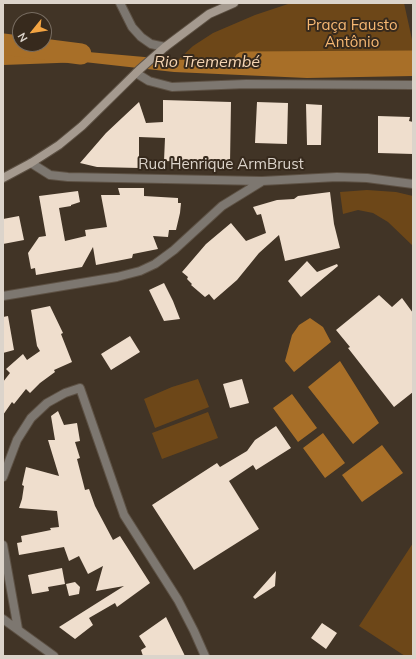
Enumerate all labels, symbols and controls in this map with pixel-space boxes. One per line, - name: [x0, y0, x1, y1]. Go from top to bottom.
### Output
- north arrow: [12, 12, 52, 52]
- park label: Praça Fausto Antônio: [306, 16, 398, 51]
- text: N: [14, 30, 31, 45]
- water label: Rio Tremembé: [154, 52, 260, 72]
- street label: Rua Henrique ArmBrust: [138, 155, 304, 173]

